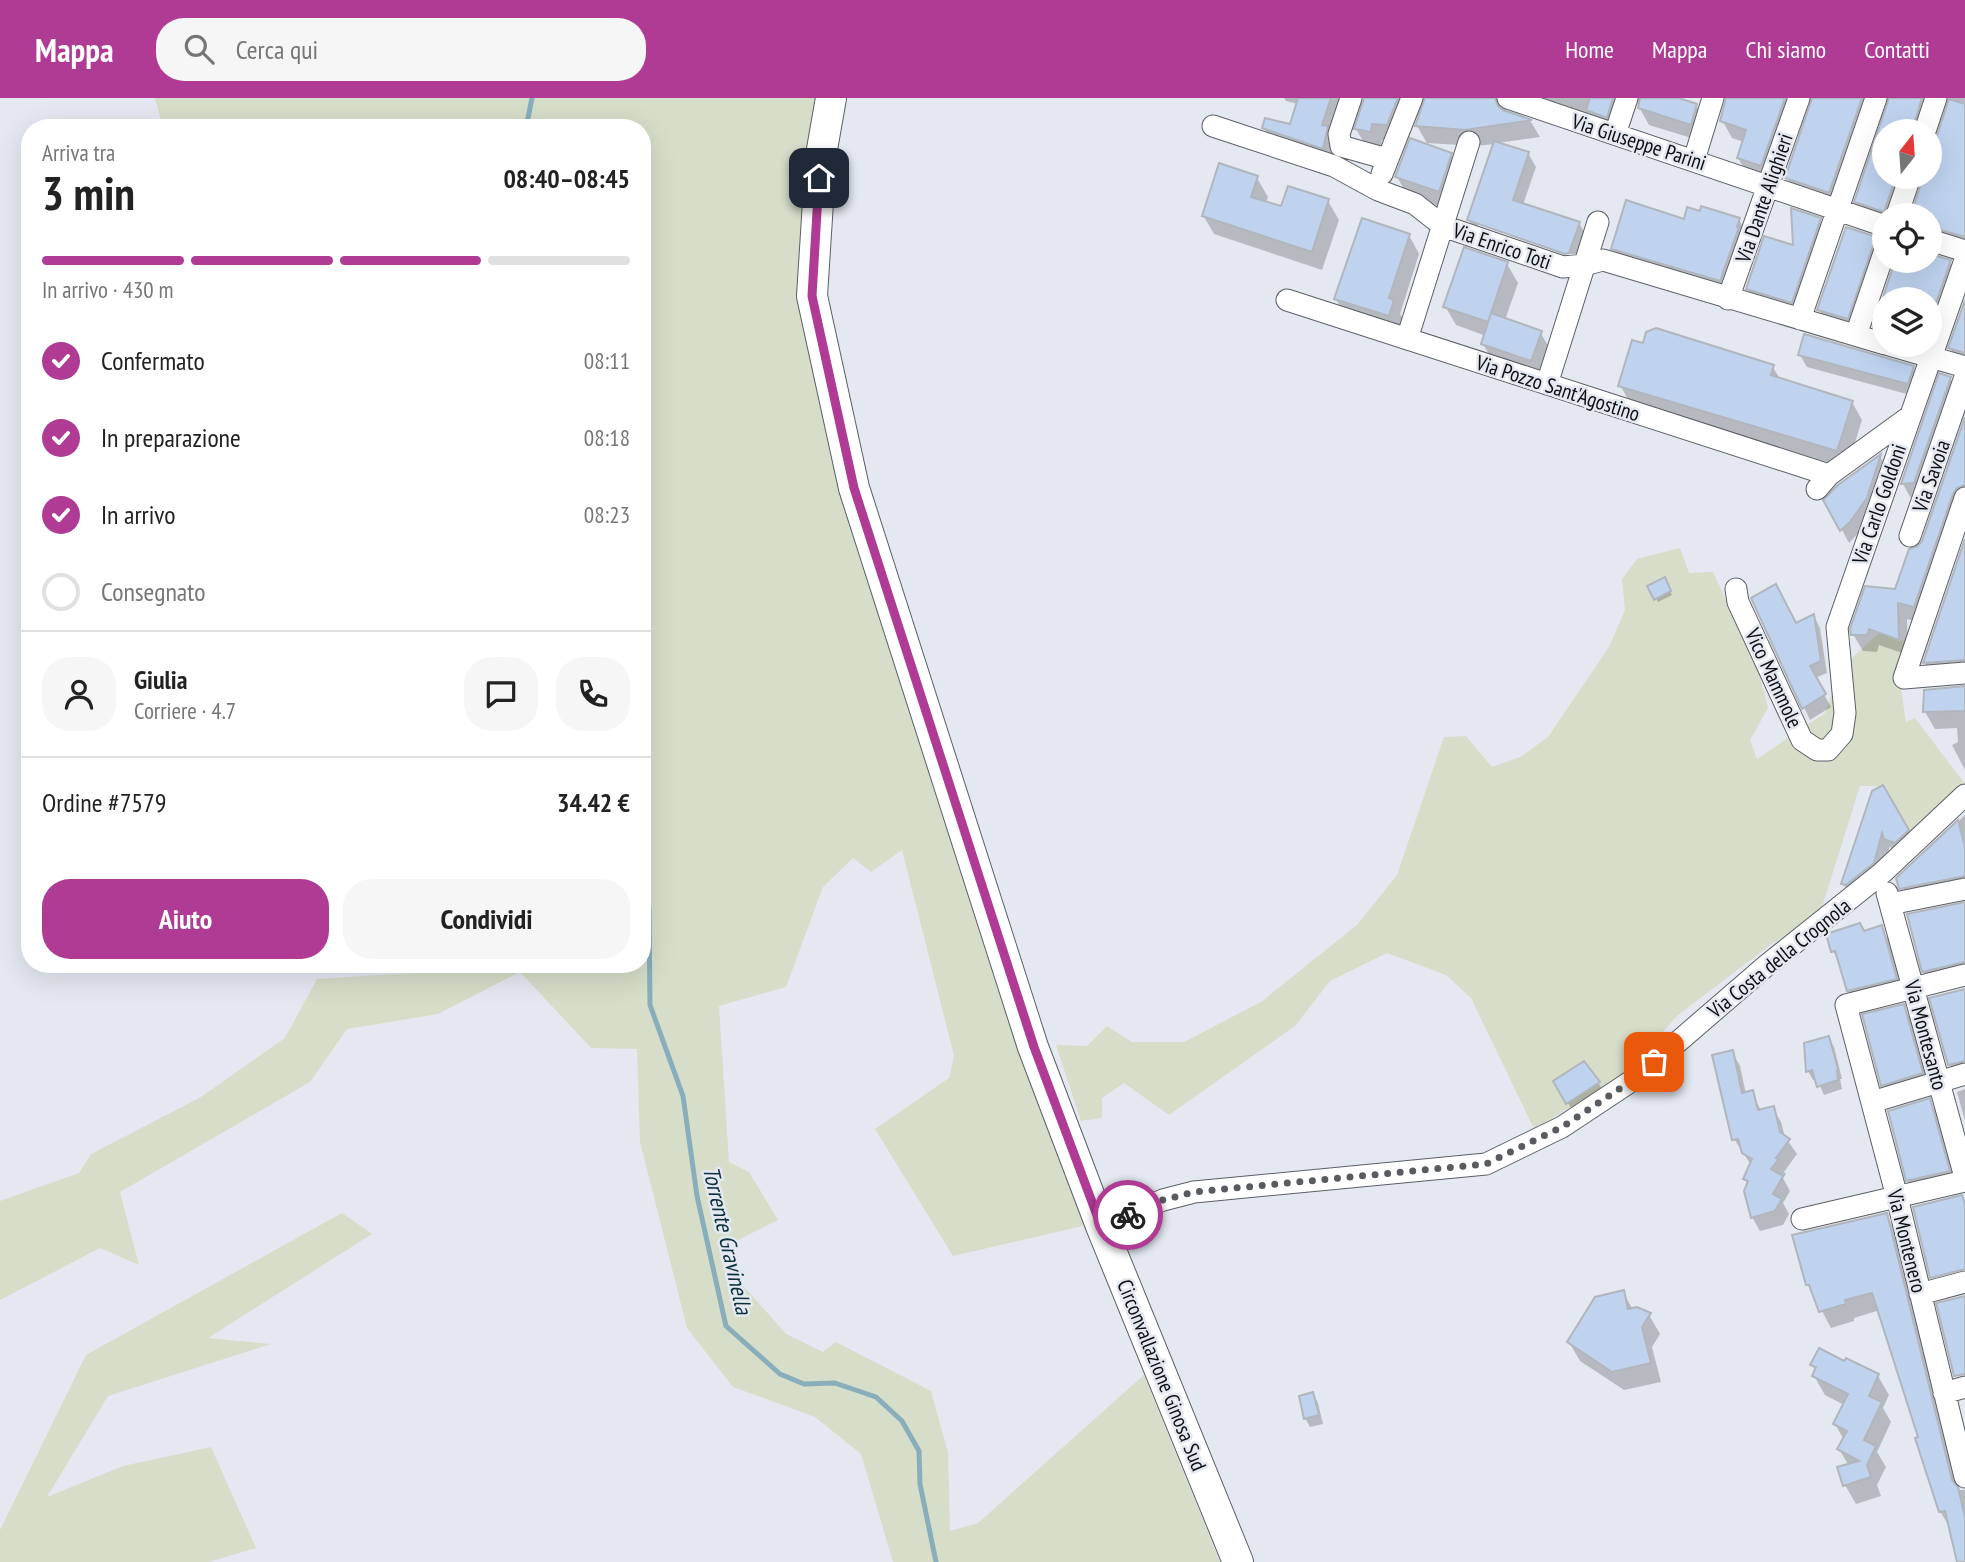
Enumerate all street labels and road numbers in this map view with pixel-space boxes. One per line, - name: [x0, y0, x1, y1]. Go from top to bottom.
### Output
- street label: Via Giuseppe Parini: [1567, 107, 1710, 176]
- street label: Via Dante Alighieri: [1729, 130, 1799, 267]
- street label: Via Enrico Toti: [1448, 216, 1555, 275]
- street label: Via Pozzo Sant'Agostino: [1472, 348, 1643, 427]
- street label: Via Savoia: [1906, 436, 1956, 517]
- street label: Via Carlo Goldoni: [1846, 440, 1912, 569]
- street label: Vico Mammole: [1739, 623, 1809, 732]
- street label: Via Costa della Crognola: [1701, 892, 1856, 1025]
- street label: Via Montesanto: [1898, 976, 1954, 1093]
- street label: Via Montenero: [1881, 1185, 1933, 1296]
- street label: Circonvallazione Ginosa Sud: [1111, 1275, 1213, 1475]

